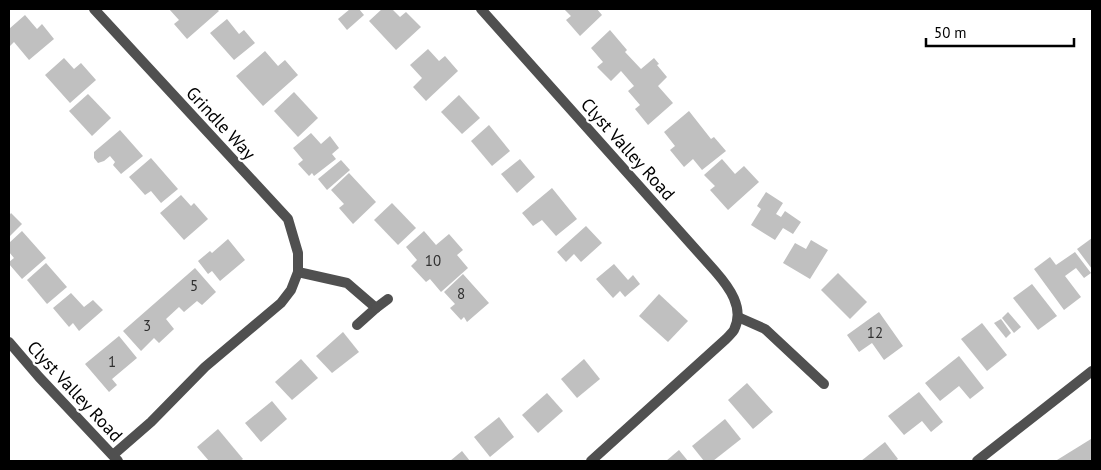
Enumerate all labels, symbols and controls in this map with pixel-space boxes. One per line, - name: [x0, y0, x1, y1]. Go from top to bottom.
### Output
- scale bar: [926, 15, 1074, 47]
- text: 50 m: [934, 23, 967, 42]
- street label: Grindle Way: [181, 82, 261, 165]
- street label: Clyst Valley Road: [576, 93, 680, 205]
- house number: 10: [425, 251, 441, 270]
- house number: 5: [190, 276, 198, 295]
- house number: 8: [457, 284, 465, 303]
- house number: 3: [143, 316, 151, 335]
- house number: 12: [867, 323, 883, 342]
- street label: Clyst Valley Road: [22, 336, 128, 446]
- house number: 1: [108, 352, 116, 371]

